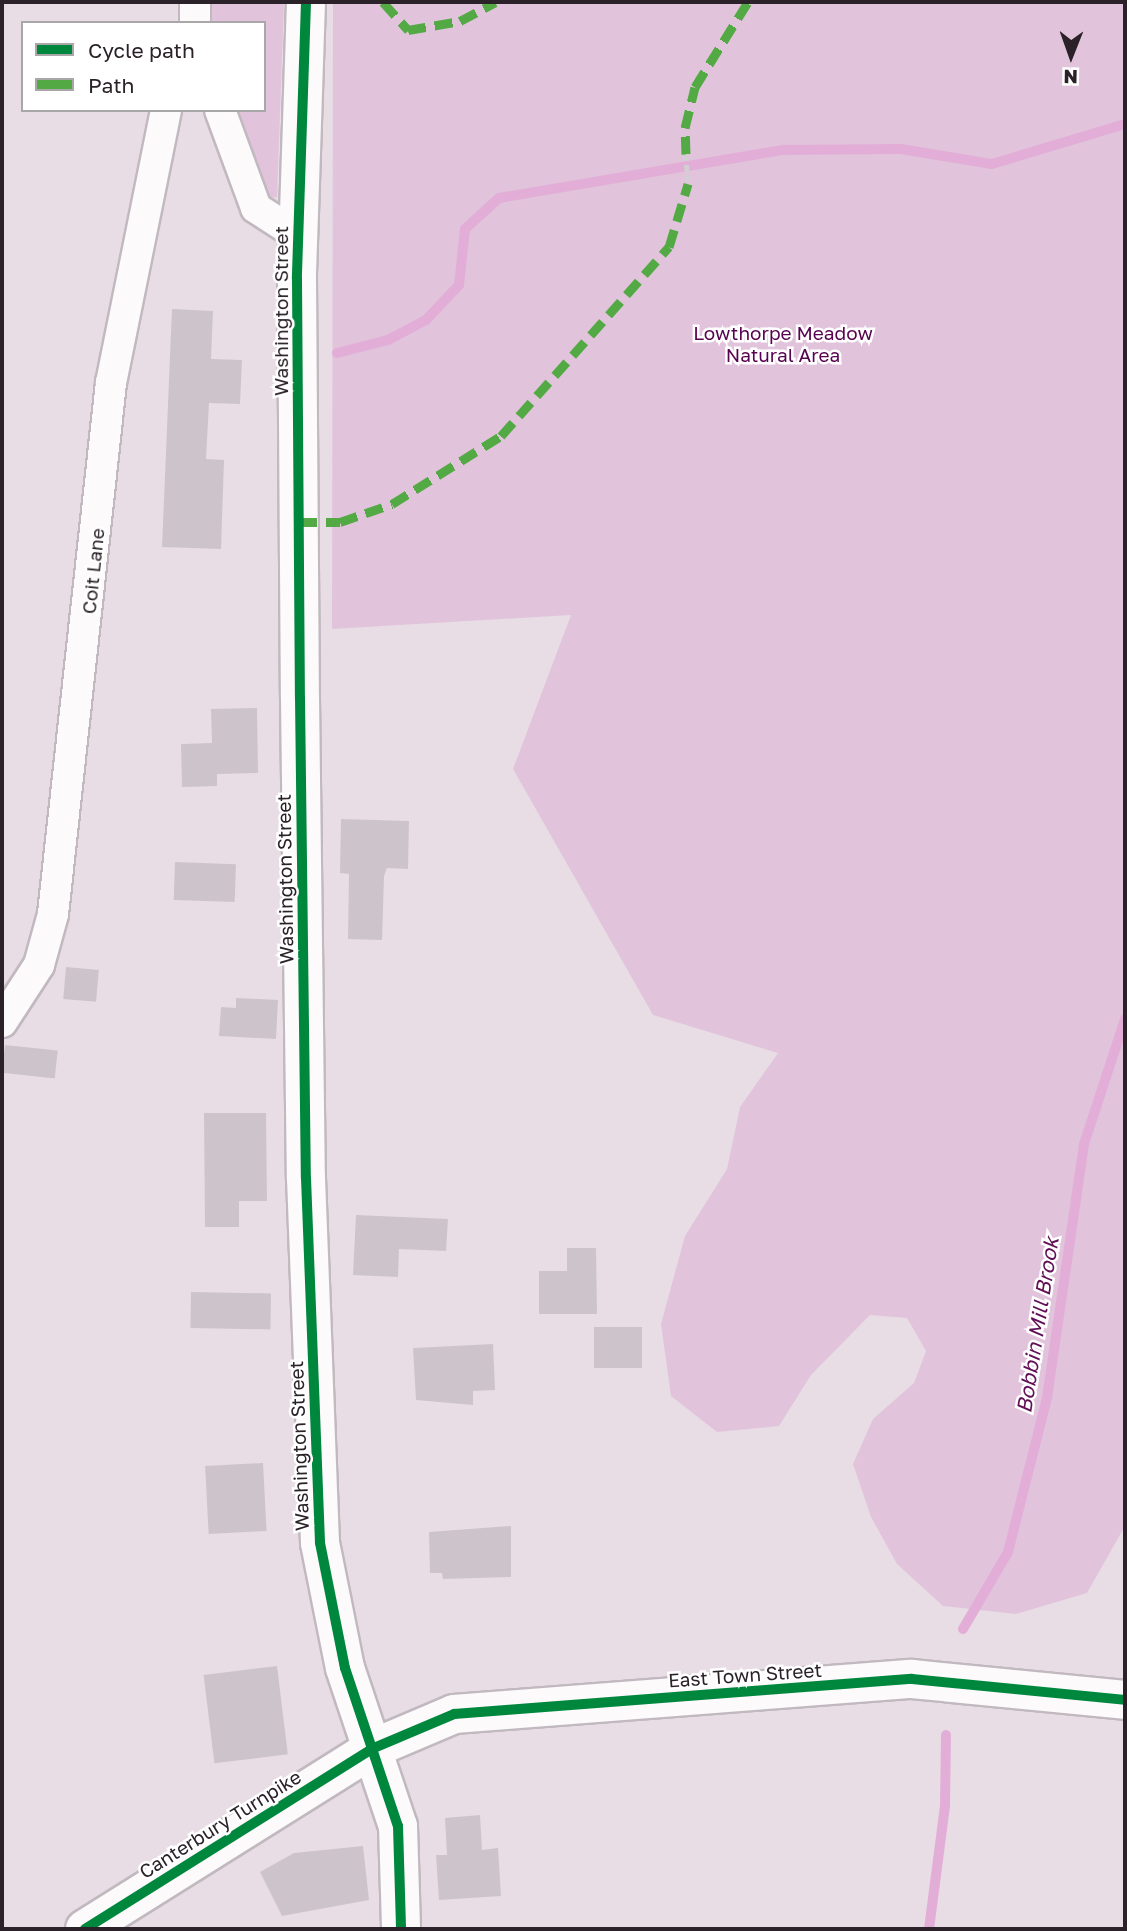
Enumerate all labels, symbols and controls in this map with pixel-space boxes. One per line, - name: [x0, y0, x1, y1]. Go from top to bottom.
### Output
- legend: [21, 21, 266, 112]
- north arrow: [1036, 21, 1106, 91]
- text: Cycle path: [88, 37, 195, 63]
- text: N: [1063, 66, 1078, 89]
- text: Path: [88, 72, 135, 98]
- street label: Washington Street: [270, 226, 292, 396]
- park label: Lowthorpe Meadow Natural Area: [693, 322, 873, 366]
- street label: Coit Lane: [77, 527, 109, 615]
- street label: Washington Street: [272, 794, 298, 964]
- water label: Bobbin Mill Brook: [1011, 1235, 1063, 1415]
- street label: Washington Street: [285, 1361, 313, 1531]
- street label: East Town Street: [667, 1658, 823, 1692]
- street label: Canterbury Turnpike: [135, 1765, 305, 1883]

